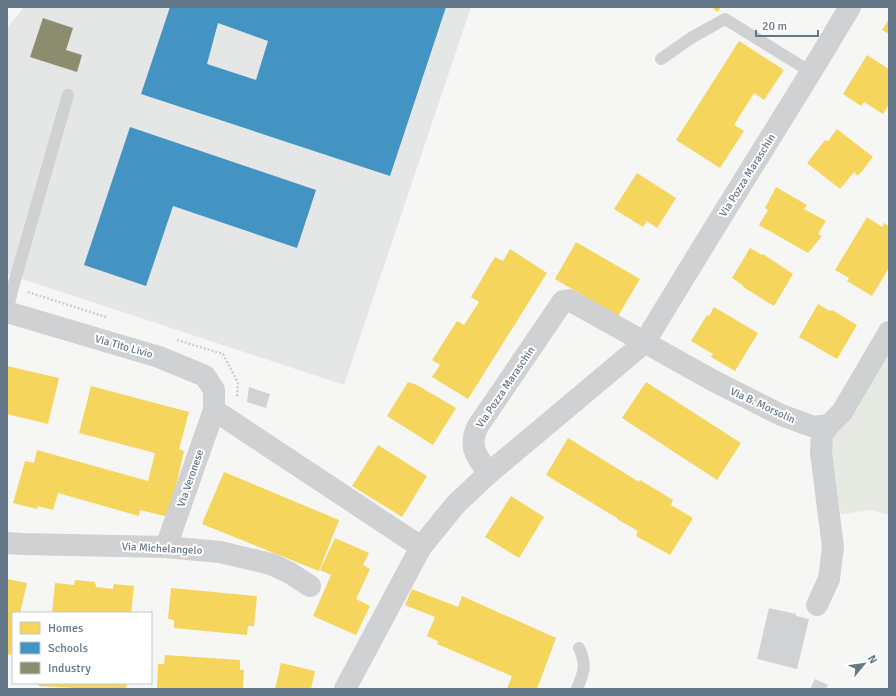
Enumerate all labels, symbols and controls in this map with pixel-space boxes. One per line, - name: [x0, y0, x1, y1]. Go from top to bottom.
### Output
- scale bar: [756, 12, 818, 38]
- text: 20 m: [762, 19, 787, 34]
- street label: Via Pozza Maraschin: [717, 131, 778, 219]
- street label: Via Tito Livio: [93, 332, 155, 361]
- street label: Via Pozza Maraschin: [473, 344, 538, 431]
- street label: Via B. Morsolin: [728, 385, 798, 426]
- street label: Via Veronese: [175, 448, 206, 509]
- street label: Via Michelangelo: [121, 540, 203, 557]
- legend: [12, 612, 152, 684]
- text: Homes: [48, 621, 83, 636]
- text: Schools: [48, 641, 88, 656]
- north arrow: [844, 644, 884, 684]
- text: N: [865, 653, 880, 666]
- text: Industry: [48, 661, 91, 676]

